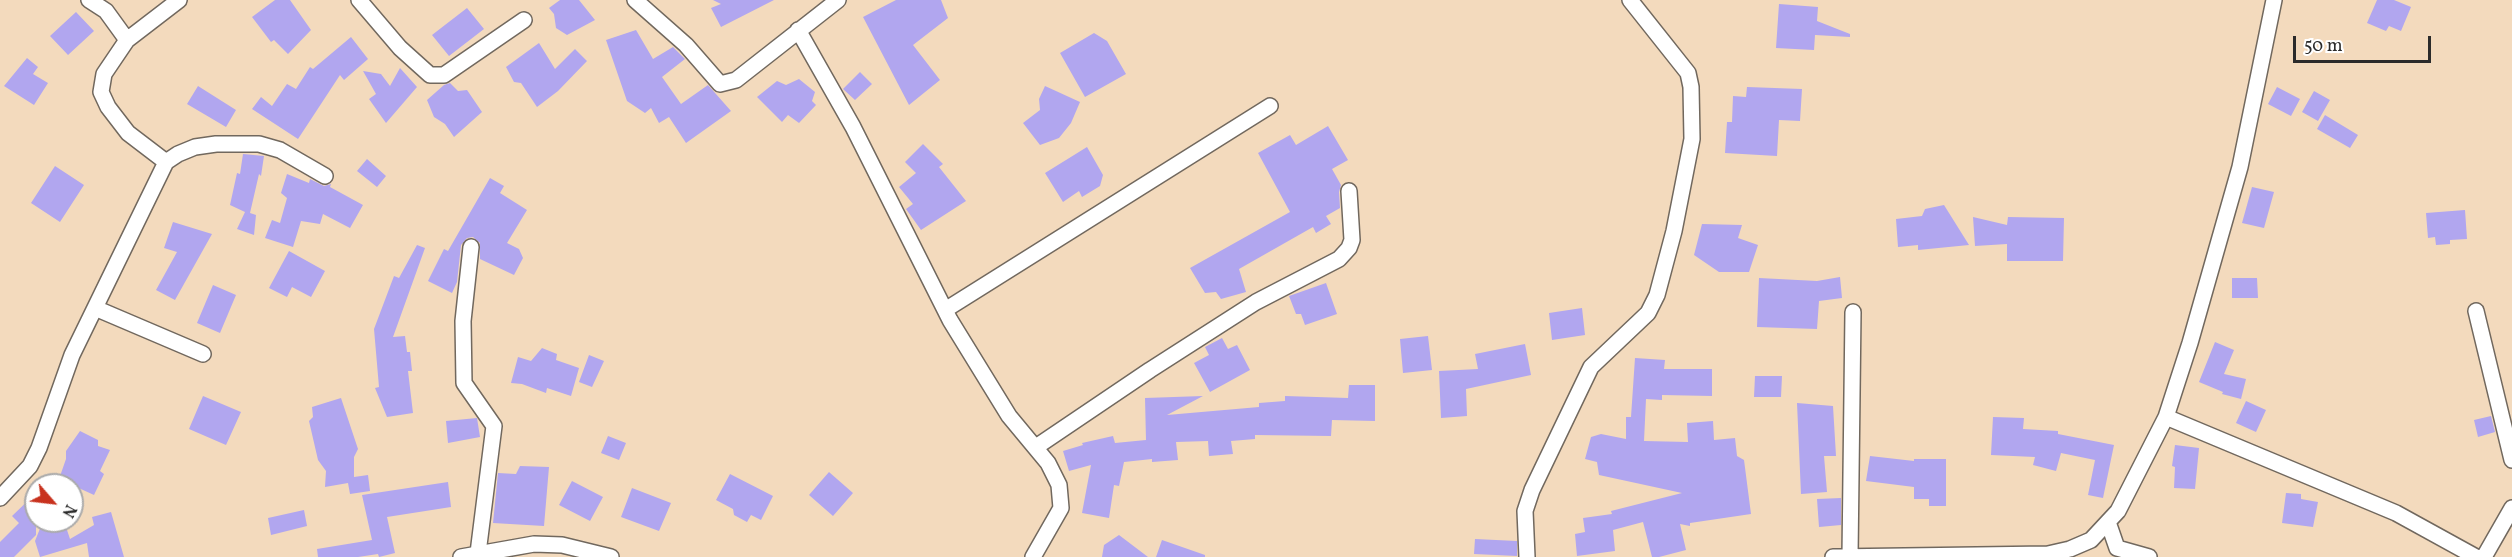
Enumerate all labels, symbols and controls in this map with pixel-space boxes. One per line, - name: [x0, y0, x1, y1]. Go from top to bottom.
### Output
- scale bar: [2296, 24, 2434, 62]
- text: 50 m: [2304, 34, 2343, 59]
- north arrow: [24, 473, 84, 533]
- text: N: [56, 500, 81, 521]

